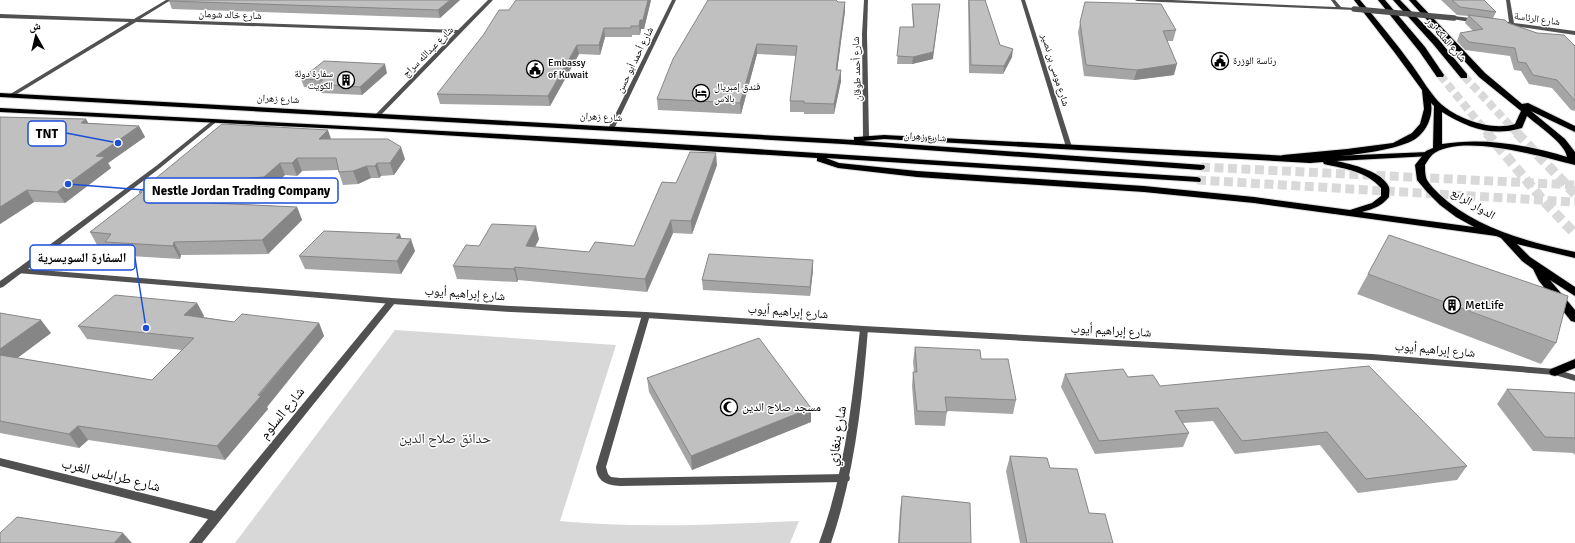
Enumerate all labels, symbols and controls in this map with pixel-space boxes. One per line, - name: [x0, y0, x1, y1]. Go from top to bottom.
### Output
- street label: شارع خالد شومان: [198, 8, 262, 22]
- street label: شارع الرئاسة: [1513, 10, 1561, 28]
- street label: شارع الملكة نور: [1423, 15, 1469, 65]
- north arrow: [16, 16, 56, 56]
- text: ش: [28, 19, 42, 35]
- street label: شارع عبدالله سراج: [400, 24, 456, 80]
- street label: شارع أحمد أبو حسن: [613, 24, 656, 95]
- street label: شارع موسى بن نصير: [1038, 31, 1072, 108]
- street label: شارع أحمد طوقان: [849, 36, 864, 102]
- public building icon: رئاسة الوزرة: [1210, 51, 1230, 71]
- place label: رئاسة الوزرة: [1233, 55, 1277, 67]
- place label: Embassy of Kuwait: [548, 57, 589, 81]
- public building icon: Embassy of Kuwait: [525, 59, 545, 79]
- place label: سفارة دولة الكويت: [294, 68, 333, 92]
- building icon: سفارة دولة الكويت: [336, 70, 356, 90]
- place label: فندق إمبريال بالاس: [714, 81, 760, 105]
- hotel icon: فندق إمبريال بالاس: [691, 83, 711, 103]
- street label: شارع زهران: [256, 92, 300, 106]
- street label: شارع زهران: [579, 110, 623, 124]
- callout: TNT: [28, 121, 66, 146]
- text: TNT: [36, 126, 59, 142]
- street label: شارع زهران: [903, 130, 947, 144]
- callout: Nestle Jordan Trading Company: [144, 178, 338, 203]
- text: Nestle Jordan Trading Company: [152, 183, 331, 199]
- street label: الدوار الرابع: [1448, 185, 1498, 223]
- callout: السفارة السويسرية: [30, 245, 135, 270]
- text: السفارة السويسرية: [37, 250, 127, 266]
- street label: شارع إبراهيم أيوب: [424, 284, 506, 304]
- building icon: MetLife: [1442, 295, 1462, 315]
- place label: MetLife: [1465, 298, 1504, 313]
- street label: شارع إبراهيم أيوب: [747, 302, 829, 322]
- street label: شارع إبراهيم أيوب: [1070, 321, 1152, 341]
- street label: شارع إبراهيم أيوب: [1394, 339, 1476, 361]
- street label: شارع السلوم: [256, 384, 309, 443]
- mosque icon: مسجد صلاح الدين: [719, 397, 739, 417]
- place label: مسجد صلاح الدين: [742, 400, 821, 415]
- street label: شارع بنغازي: [824, 405, 853, 468]
- park label: حدائق صلاح الدين: [399, 430, 491, 448]
- street label: شارع طرابلس الغرب: [60, 455, 162, 496]

